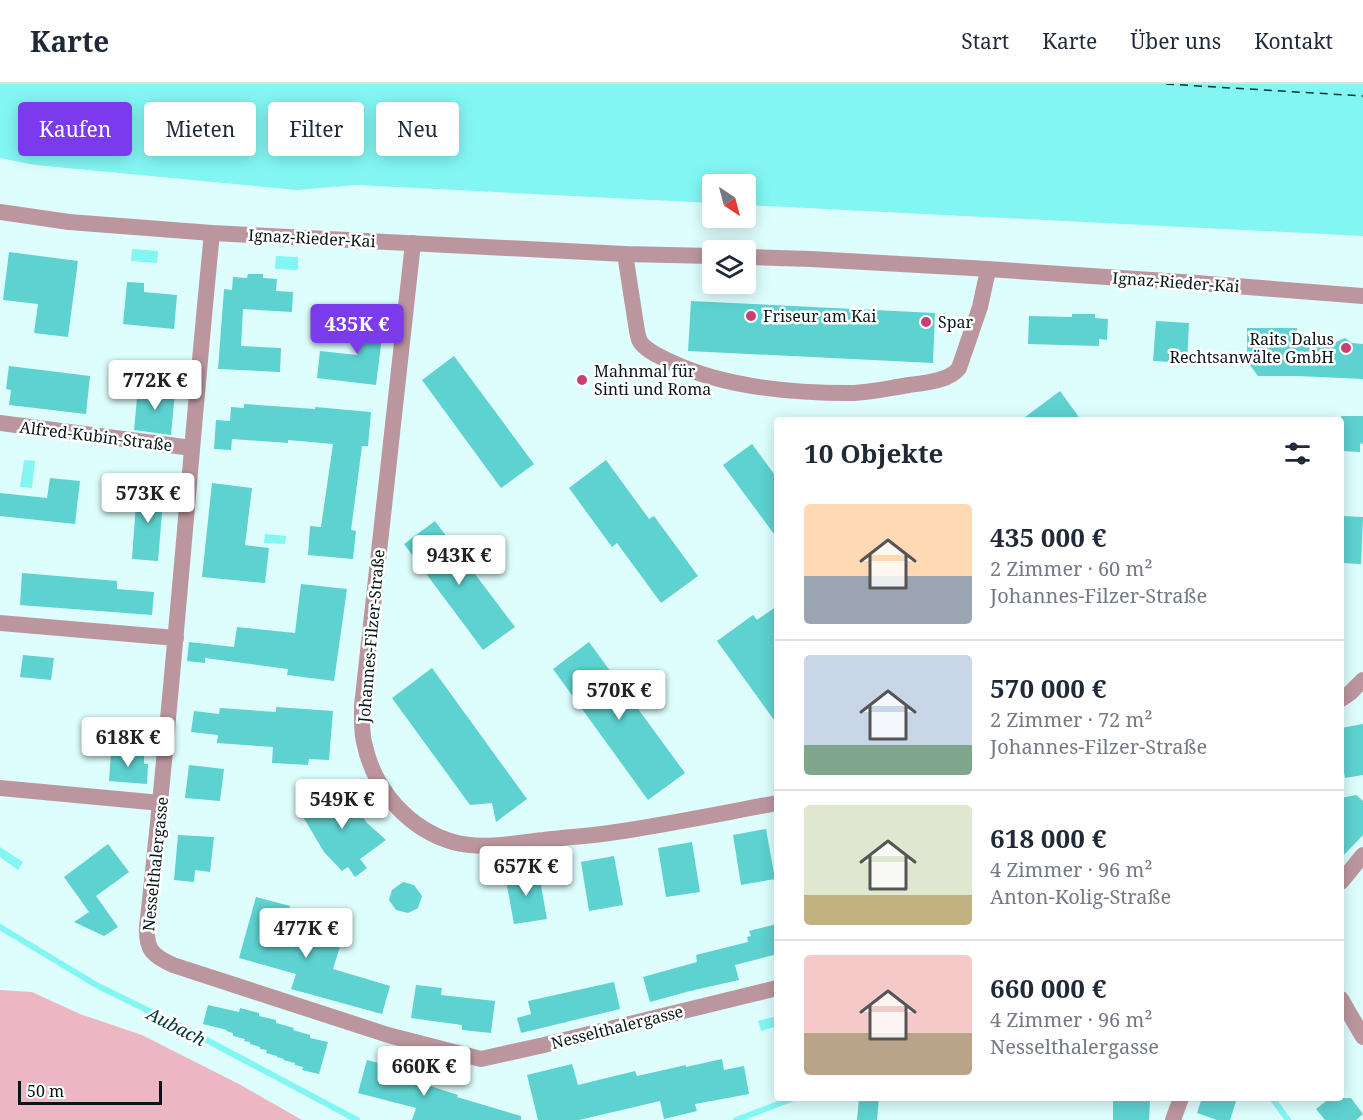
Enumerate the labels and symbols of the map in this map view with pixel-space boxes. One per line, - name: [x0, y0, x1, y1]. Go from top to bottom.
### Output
- north arrow: [702, 174, 756, 228]
- street label: Ignaz-Rieder-Kai: [248, 224, 376, 252]
- street label: Ignaz-Rieder-Kai: [1112, 267, 1240, 297]
- pin: 435K €: [308, 304, 406, 355]
- place label: Friseur am Kai: [763, 305, 876, 327]
- marker: Friseur am Kai: [744, 309, 758, 323]
- place label: Spar: [938, 311, 974, 333]
- marker: Spar: [919, 315, 933, 329]
- place label: Raits Dalus Rechtsanwälte GmbH: [1170, 328, 1334, 368]
- marker: Raits Dalus Rechtsanwälte GmbH: [1339, 341, 1353, 355]
- pin: 772K €: [106, 360, 204, 411]
- place label: Mahnmal für Sinti und Roma: [594, 360, 711, 400]
- marker: Mahnmal für Sinti und Roma: [575, 373, 589, 387]
- street label: Alfred-Kubin-Straße: [18, 416, 174, 456]
- pin: 573K €: [99, 473, 197, 524]
- pin: 943K €: [410, 535, 508, 586]
- street label: Johannes-Filzer-Straße: [352, 549, 390, 724]
- pin: 570K €: [570, 670, 668, 721]
- pin: 618K €: [79, 717, 177, 768]
- pin: 549K €: [293, 779, 391, 830]
- street label: Nesselthalergasse: [137, 796, 173, 932]
- pin: 657K €: [477, 846, 575, 897]
- pin: 477K €: [257, 908, 355, 959]
- water label: Aubach: [141, 1000, 210, 1051]
- street label: Nesselthalergasse: [549, 1000, 685, 1054]
- pin: 660K €: [375, 1046, 473, 1097]
- scale bar: [18, 1078, 162, 1106]

